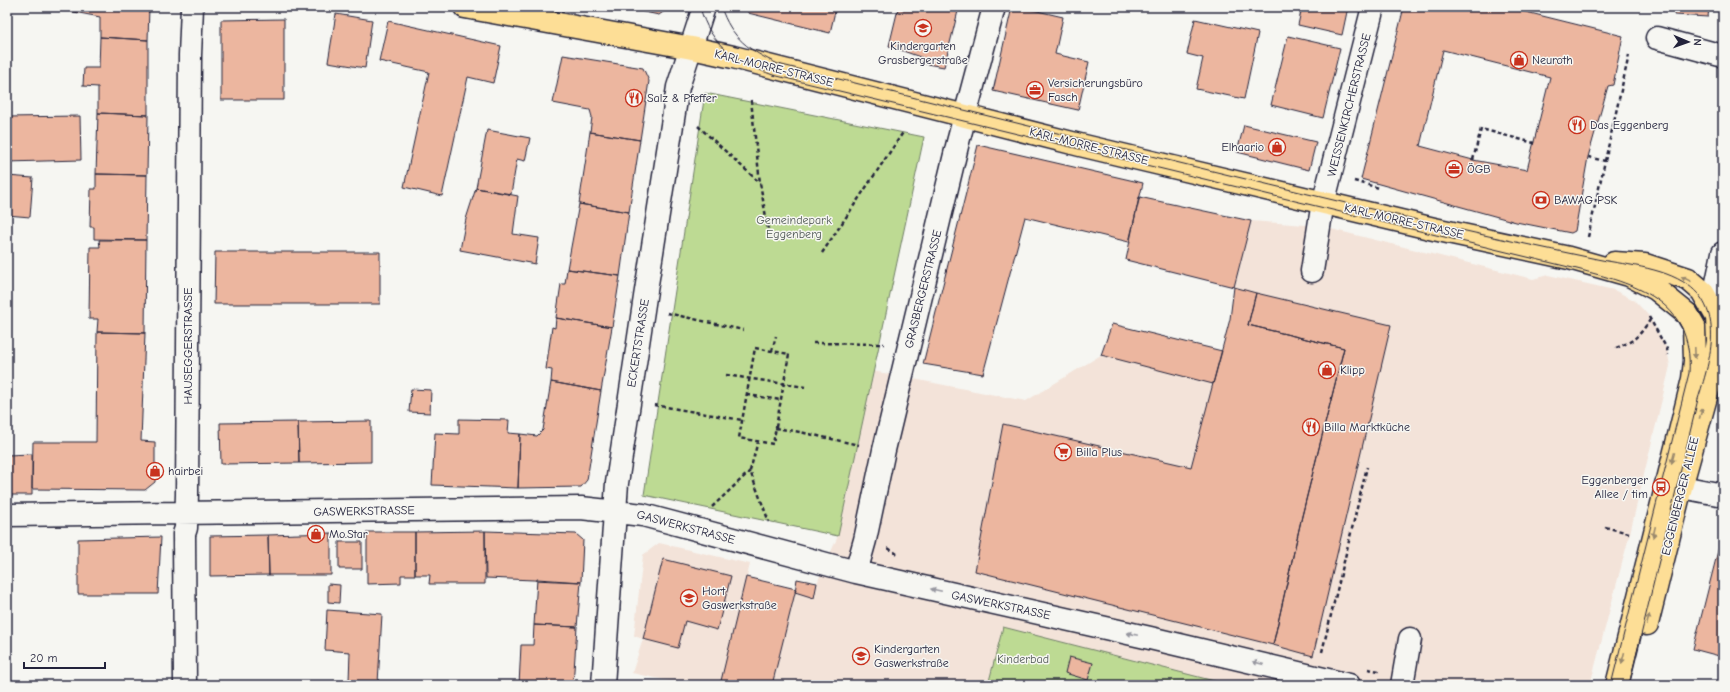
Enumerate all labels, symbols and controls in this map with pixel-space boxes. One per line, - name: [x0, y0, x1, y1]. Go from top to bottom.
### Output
- school or university icon: Kindergarten Grasbergerstraße: [913, 18, 933, 38]
- north arrow: [1668, 22, 1708, 62]
- street label: WEISSENKIRCHERSTRASSE: [1324, 32, 1374, 178]
- place label: Kindergarten Grasbergerstraße: [878, 39, 968, 67]
- text: N: [1691, 39, 1704, 46]
- street label: KARL-MORRE-STRASSE: [713, 46, 835, 90]
- shop icon: Neuroth: [1509, 50, 1529, 70]
- place label: Neuroth: [1532, 53, 1573, 67]
- place label: Versicherungsbüro Fasch: [1048, 76, 1143, 104]
- office icon: Versicherungsbüro Fasch: [1025, 80, 1045, 100]
- restaurant icon: Salz & Pfeffer: [624, 88, 644, 108]
- place label: Salz & Pfeffer: [647, 91, 717, 105]
- restaurant icon: Das Eggenberg: [1567, 115, 1587, 135]
- place label: Das Eggenberg: [1590, 118, 1669, 132]
- street label: KARL-MORRE-STRASSE: [1028, 124, 1150, 168]
- shop icon: Elhaario: [1267, 137, 1287, 157]
- place label: Elhaario: [1221, 140, 1264, 154]
- office icon: ÖGB: [1444, 159, 1464, 179]
- place label: ÖGB: [1467, 162, 1491, 176]
- bank icon: BAWAG PSK: [1531, 190, 1551, 210]
- place label: BAWAG PSK: [1554, 193, 1618, 207]
- street label: KARL-MORRE-STRASSE: [1343, 200, 1465, 242]
- park label: Gemeindepark Eggenberg: [756, 213, 832, 241]
- street label: GRASBERGERSTRASSE: [901, 228, 945, 350]
- one-way arrow: [1680, 276, 1692, 282]
- street label: HAUSEGGERSTRASSE: [181, 288, 195, 404]
- street label: ECKERTSTRASSE: [624, 298, 652, 388]
- one-way arrow: [1691, 347, 1698, 359]
- shop icon: Klipp: [1317, 360, 1337, 380]
- place label: Klipp: [1340, 363, 1365, 377]
- one-way arrow: [1698, 407, 1704, 419]
- restaurant icon: Billa Marktküche: [1301, 417, 1321, 437]
- place label: Billa Marktküche: [1324, 420, 1410, 434]
- street label: EGGENBERGER ALLEE: [1658, 435, 1702, 557]
- supermarket icon: Billa Plus: [1053, 442, 1073, 462]
- place label: Billa Plus: [1076, 445, 1122, 459]
- one-way arrow: [1669, 452, 1675, 464]
- shop icon: hairbei: [145, 461, 165, 481]
- place label: hairbei: [168, 464, 203, 478]
- place label: Eggenberger Allee / tim: [1581, 473, 1648, 501]
- bus stop icon: Eggenberger Allee / tim: [1651, 477, 1671, 497]
- street label: GASWERKSTRASSE: [313, 503, 415, 519]
- street label: GASWERKSTRASSE: [635, 507, 737, 547]
- shop icon: Mo.Star: [306, 524, 326, 544]
- one-way arrow: [1651, 526, 1657, 538]
- place label: Mo.Star: [329, 527, 368, 541]
- place label: Hort Gaswerkstraße: [702, 584, 777, 612]
- one-way arrow: [930, 587, 942, 593]
- school or university icon: Hort Gaswerkstraße: [679, 588, 699, 608]
- street label: GASWERKSTRASSE: [950, 588, 1052, 622]
- one-way arrow: [1645, 614, 1651, 626]
- one-way arrow: [1125, 630, 1138, 636]
- place label: Kindergarten Gaswerkstraße: [874, 642, 949, 670]
- scale bar: [24, 644, 105, 670]
- school or university icon: Kindergarten Gaswerkstraße: [851, 646, 871, 666]
- text: 20 m: [30, 651, 58, 665]
- park label: Kinderbad: [997, 652, 1049, 666]
- one-way arrow: [1620, 653, 1626, 665]
- one-way arrow: [1252, 660, 1264, 666]

